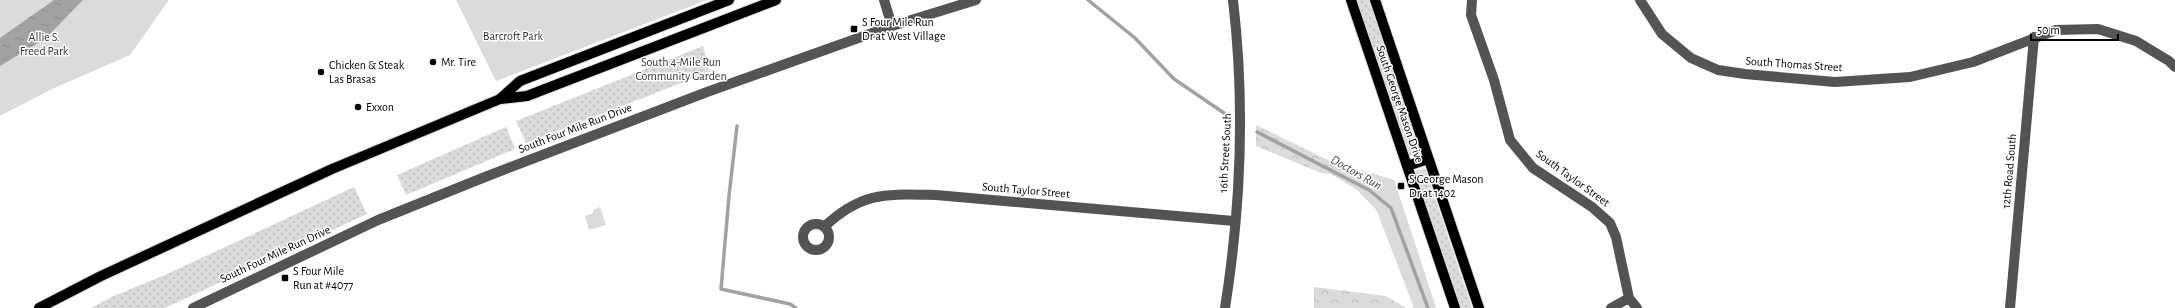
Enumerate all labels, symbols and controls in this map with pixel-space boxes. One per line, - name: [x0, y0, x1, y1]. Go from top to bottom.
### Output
- place label: S Four Mile Run Dr at West Village: [862, 16, 945, 42]
- scale bar: [2031, 16, 2118, 42]
- marker: S Four Mile Run Dr at West Village: [849, 24, 859, 34]
- text: 50 m: [2037, 24, 2060, 36]
- park label: Barcroft Park: [483, 30, 544, 42]
- park label: Allie S. Freed Park: [20, 31, 69, 57]
- street label: South George Mason Drive: [1374, 44, 1426, 164]
- street label: South Thomas Street: [1745, 55, 1843, 73]
- place label: Mr. Tire: [441, 56, 476, 68]
- park label: South 4-Mile Run Community Garden: [635, 56, 727, 83]
- marker: Mr. Tire: [428, 57, 438, 67]
- place label: Chicken & Steak Las Brasas: [329, 59, 405, 85]
- marker: Chicken & Steak Las Brasas: [316, 67, 326, 77]
- place label: Exxon: [366, 101, 394, 113]
- street label: South Four Mile Run Drive: [517, 101, 633, 155]
- marker: Exxon: [353, 102, 363, 112]
- street label: 16th Street South: [1217, 113, 1233, 193]
- street label: 12th Road South: [2000, 133, 2018, 209]
- street label: South Taylor Street: [1533, 147, 1612, 210]
- water label: Doctors Run: [1328, 153, 1384, 193]
- place label: S George Mason Dr at 1402: [1409, 173, 1483, 199]
- street label: South Taylor Street: [982, 180, 1070, 201]
- marker: S George Mason Dr at 1402: [1396, 181, 1406, 191]
- street label: South Four Mile Run Drive: [218, 223, 332, 285]
- place label: S Four Mile Run at #4077: [293, 265, 353, 291]
- marker: S Four Mile Run at #4077: [280, 273, 290, 283]

